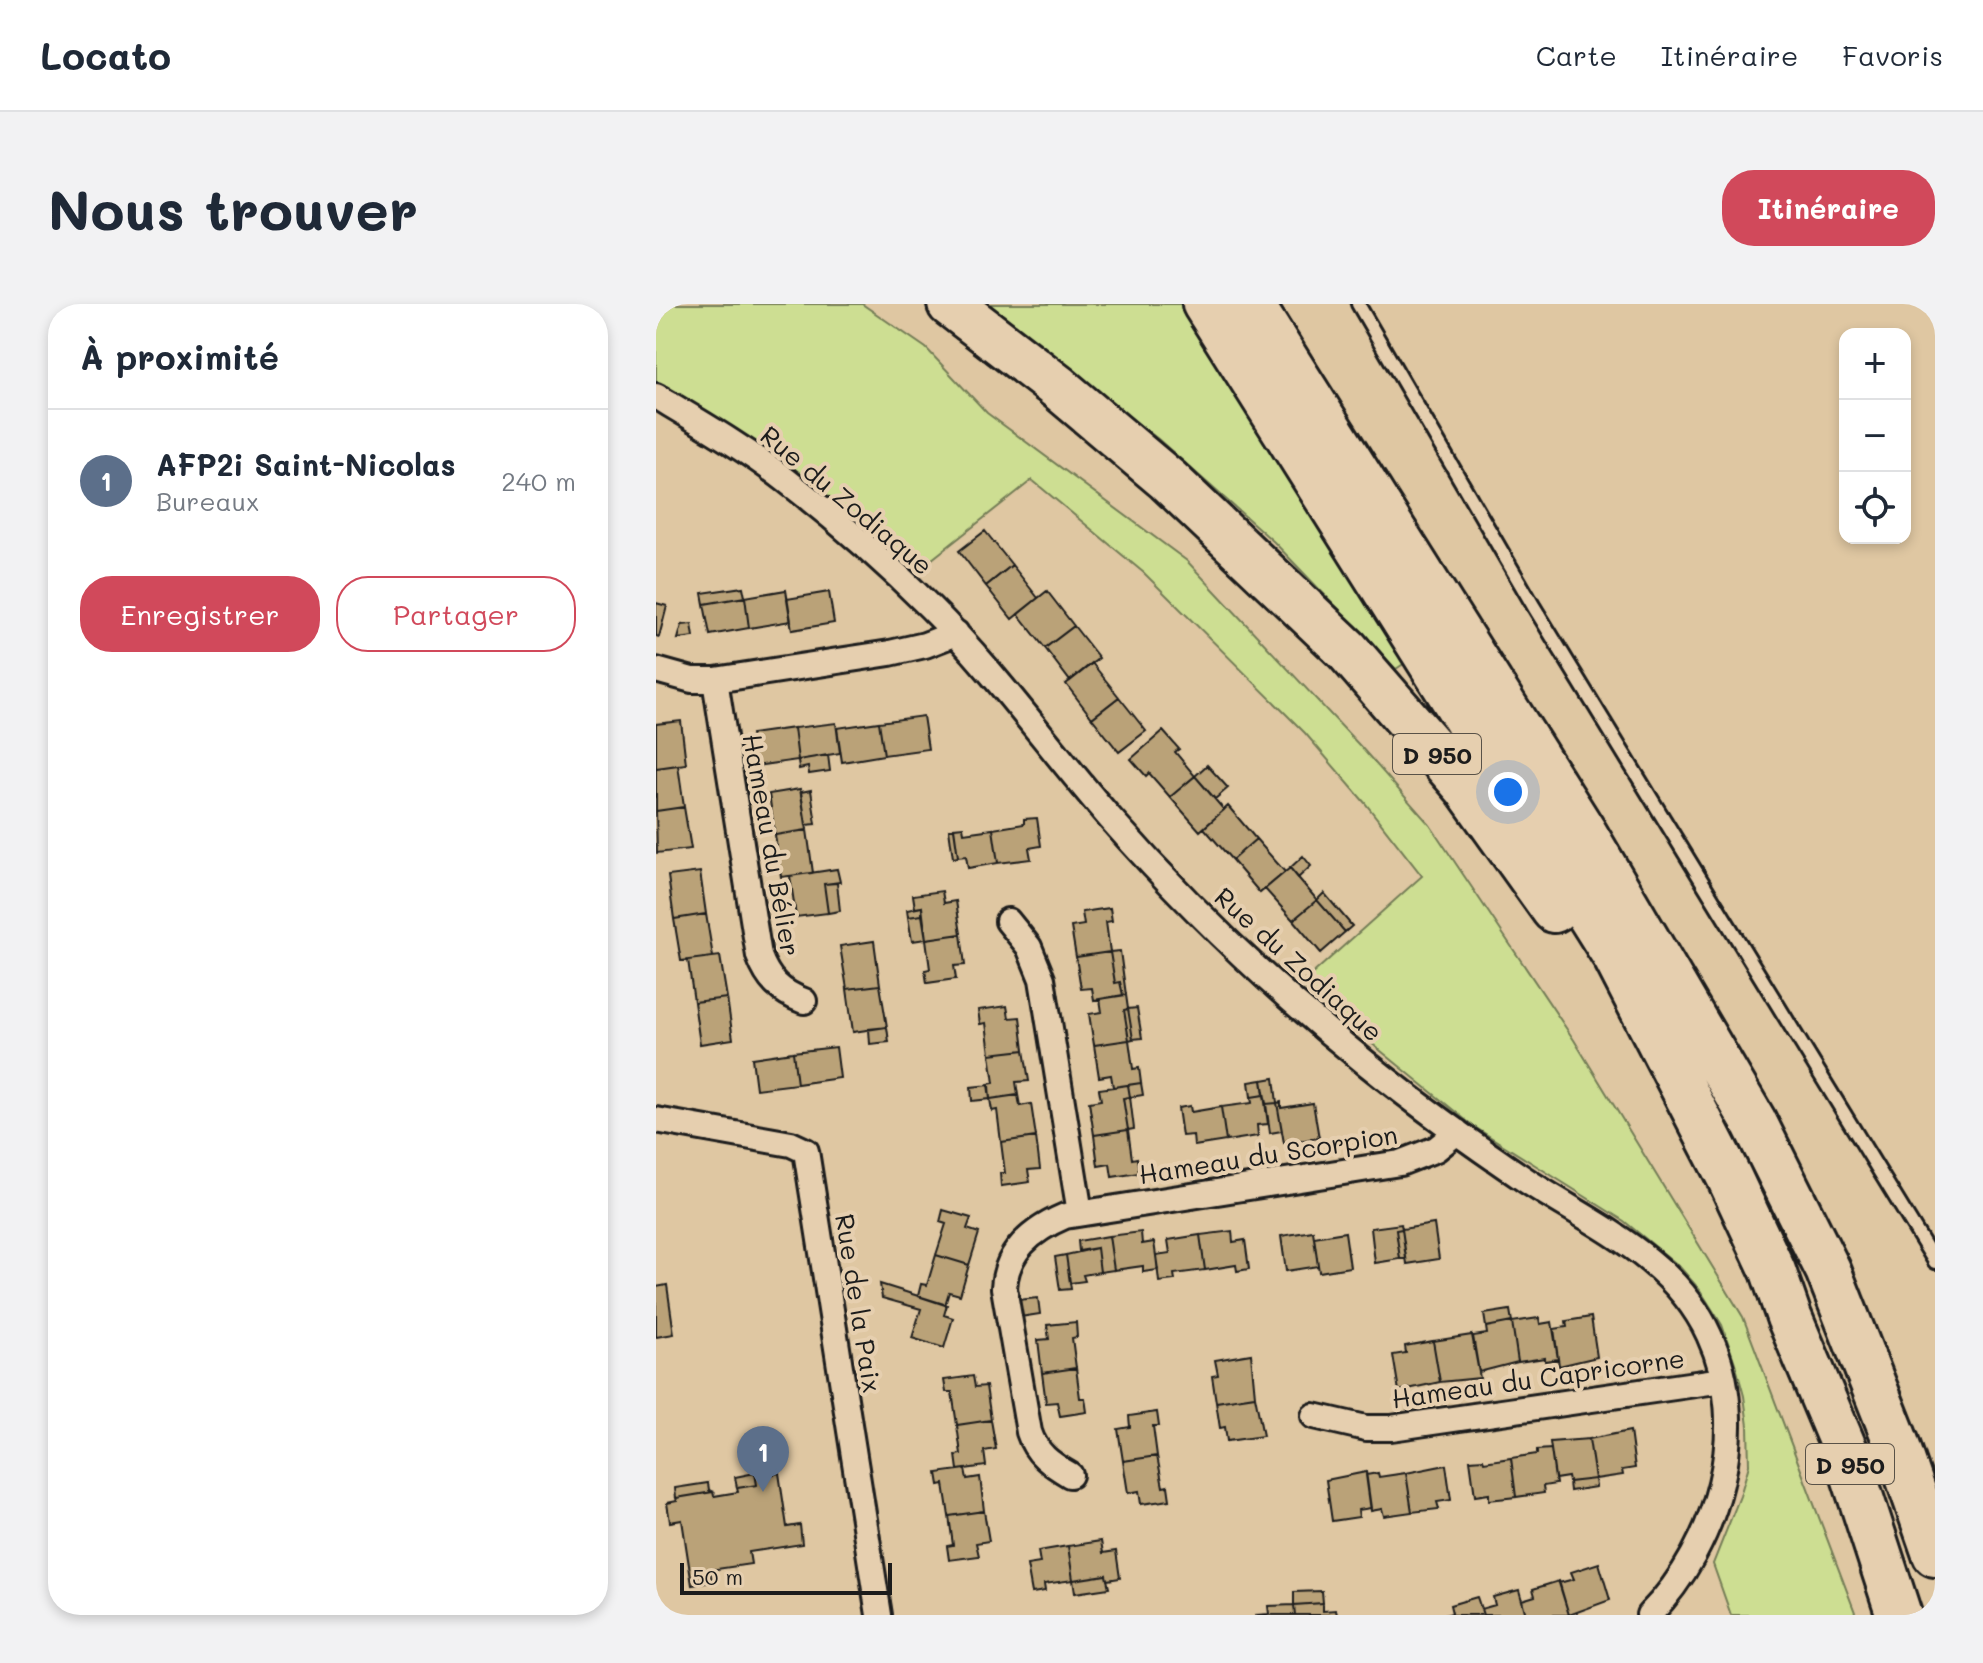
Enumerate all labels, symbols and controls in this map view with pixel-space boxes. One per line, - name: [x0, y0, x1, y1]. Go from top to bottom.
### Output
- text: Locato: [40, 30, 171, 80]
- text: Carte: [1536, 37, 1617, 73]
- text: Itinéraire: [1661, 37, 1798, 73]
- text: Favoris: [1842, 37, 1943, 73]
- button: Itinéraire: [1722, 170, 1935, 246]
- text: Nous trouver: [48, 172, 418, 245]
- map controls: [1839, 328, 1911, 544]
- button: +: [1839, 328, 1911, 400]
- text: À proximité: [80, 334, 279, 379]
- button: −: [1839, 400, 1911, 472]
- street label: Rue du Zodiaque: [754, 418, 940, 582]
- text: AFP2i Saint-Nicolas: [156, 444, 456, 484]
- text: 1: [100, 464, 112, 498]
- text: 240 m: [501, 464, 576, 498]
- button: locate: [1839, 472, 1911, 544]
- text: Bureaux: [156, 484, 259, 518]
- button: Enregistrer: [80, 576, 320, 652]
- button: Partager: [336, 576, 576, 652]
- street label: Hameau du Bélier: [736, 731, 808, 959]
- road number: D 950: [1393, 734, 1481, 774]
- your location: [1488, 772, 1528, 812]
- street label: Rue du Zodiaque: [1208, 879, 1390, 1049]
- street label: Hameau du Scorpion: [1136, 1117, 1400, 1191]
- street label: Rue de la Paix: [828, 1211, 890, 1395]
- street label: Hameau du Capricorne: [1389, 1341, 1687, 1415]
- pin: 1: [737, 1426, 789, 1492]
- road number: D 950: [1806, 1444, 1894, 1484]
- scale bar: [680, 1559, 892, 1595]
- text: 50 m: [692, 1562, 743, 1591]

